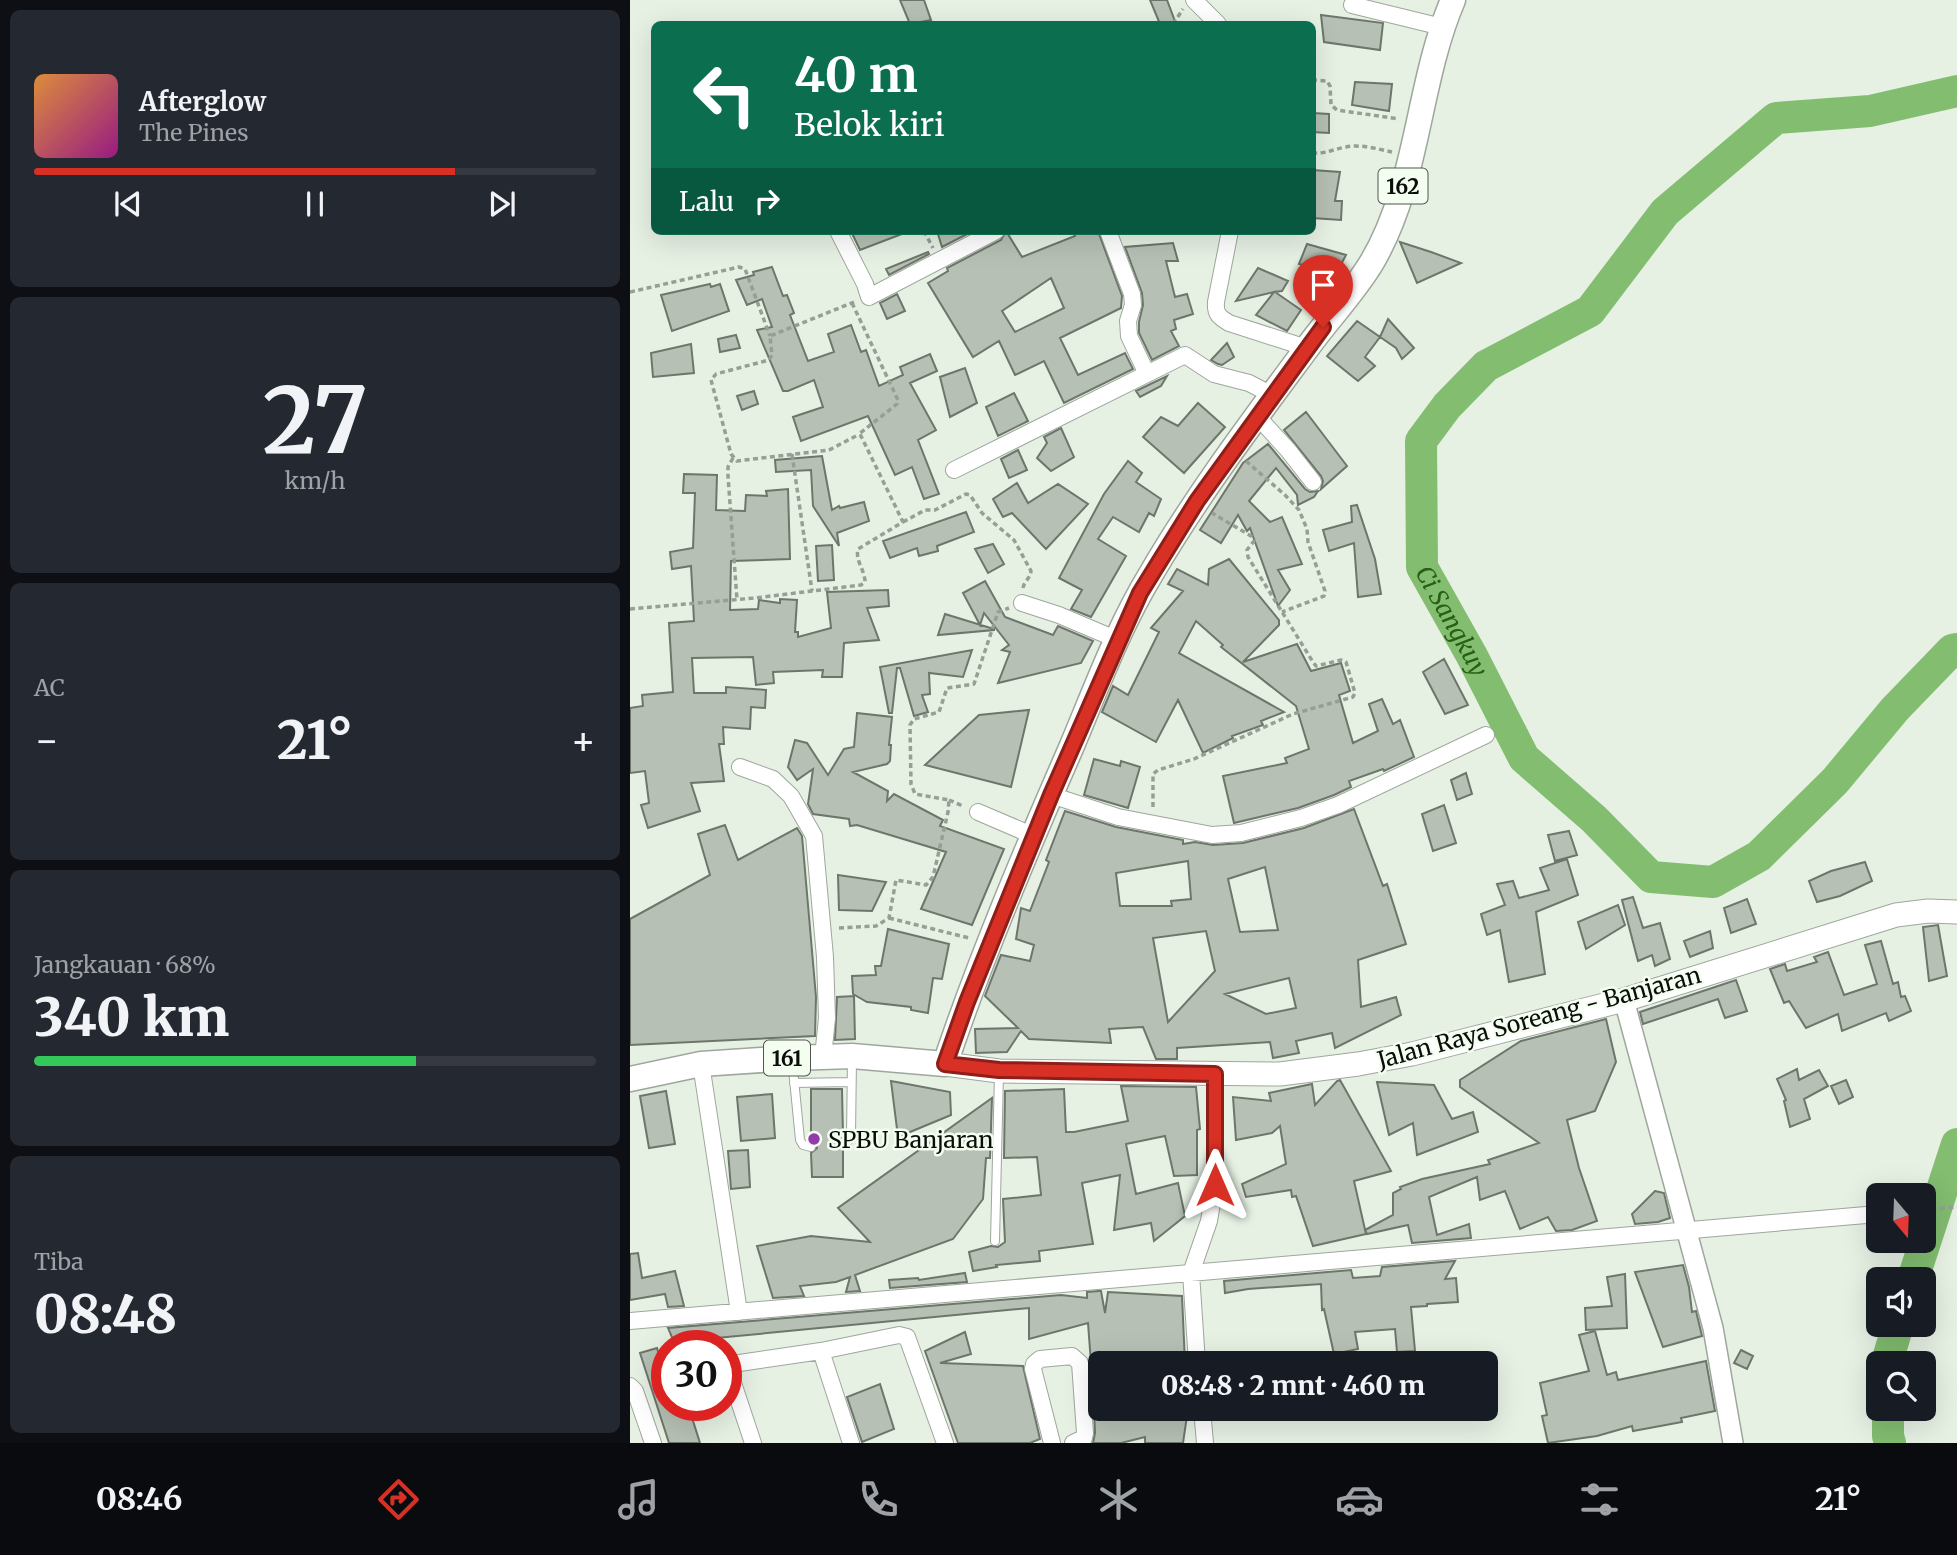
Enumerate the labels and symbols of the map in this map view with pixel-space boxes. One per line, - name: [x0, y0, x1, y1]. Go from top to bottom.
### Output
- road number: 162: [1378, 168, 1428, 204]
- pin: [1293, 255, 1353, 327]
- water label: Ci Sangkuy: [1409, 560, 1495, 681]
- street label: Jalan Raya Soreang - Banjaran: [1373, 960, 1704, 1074]
- road number: 161: [764, 1040, 810, 1076]
- place label: SPBU Banjaran: [828, 1125, 994, 1154]
- marker: SPBU Banjaran: [806, 1131, 822, 1147]
- position arrow: [1178, 1148, 1252, 1222]
- north arrow: [1866, 1183, 1936, 1253]
- speed limit sign: 30: [651, 1330, 742, 1421]

